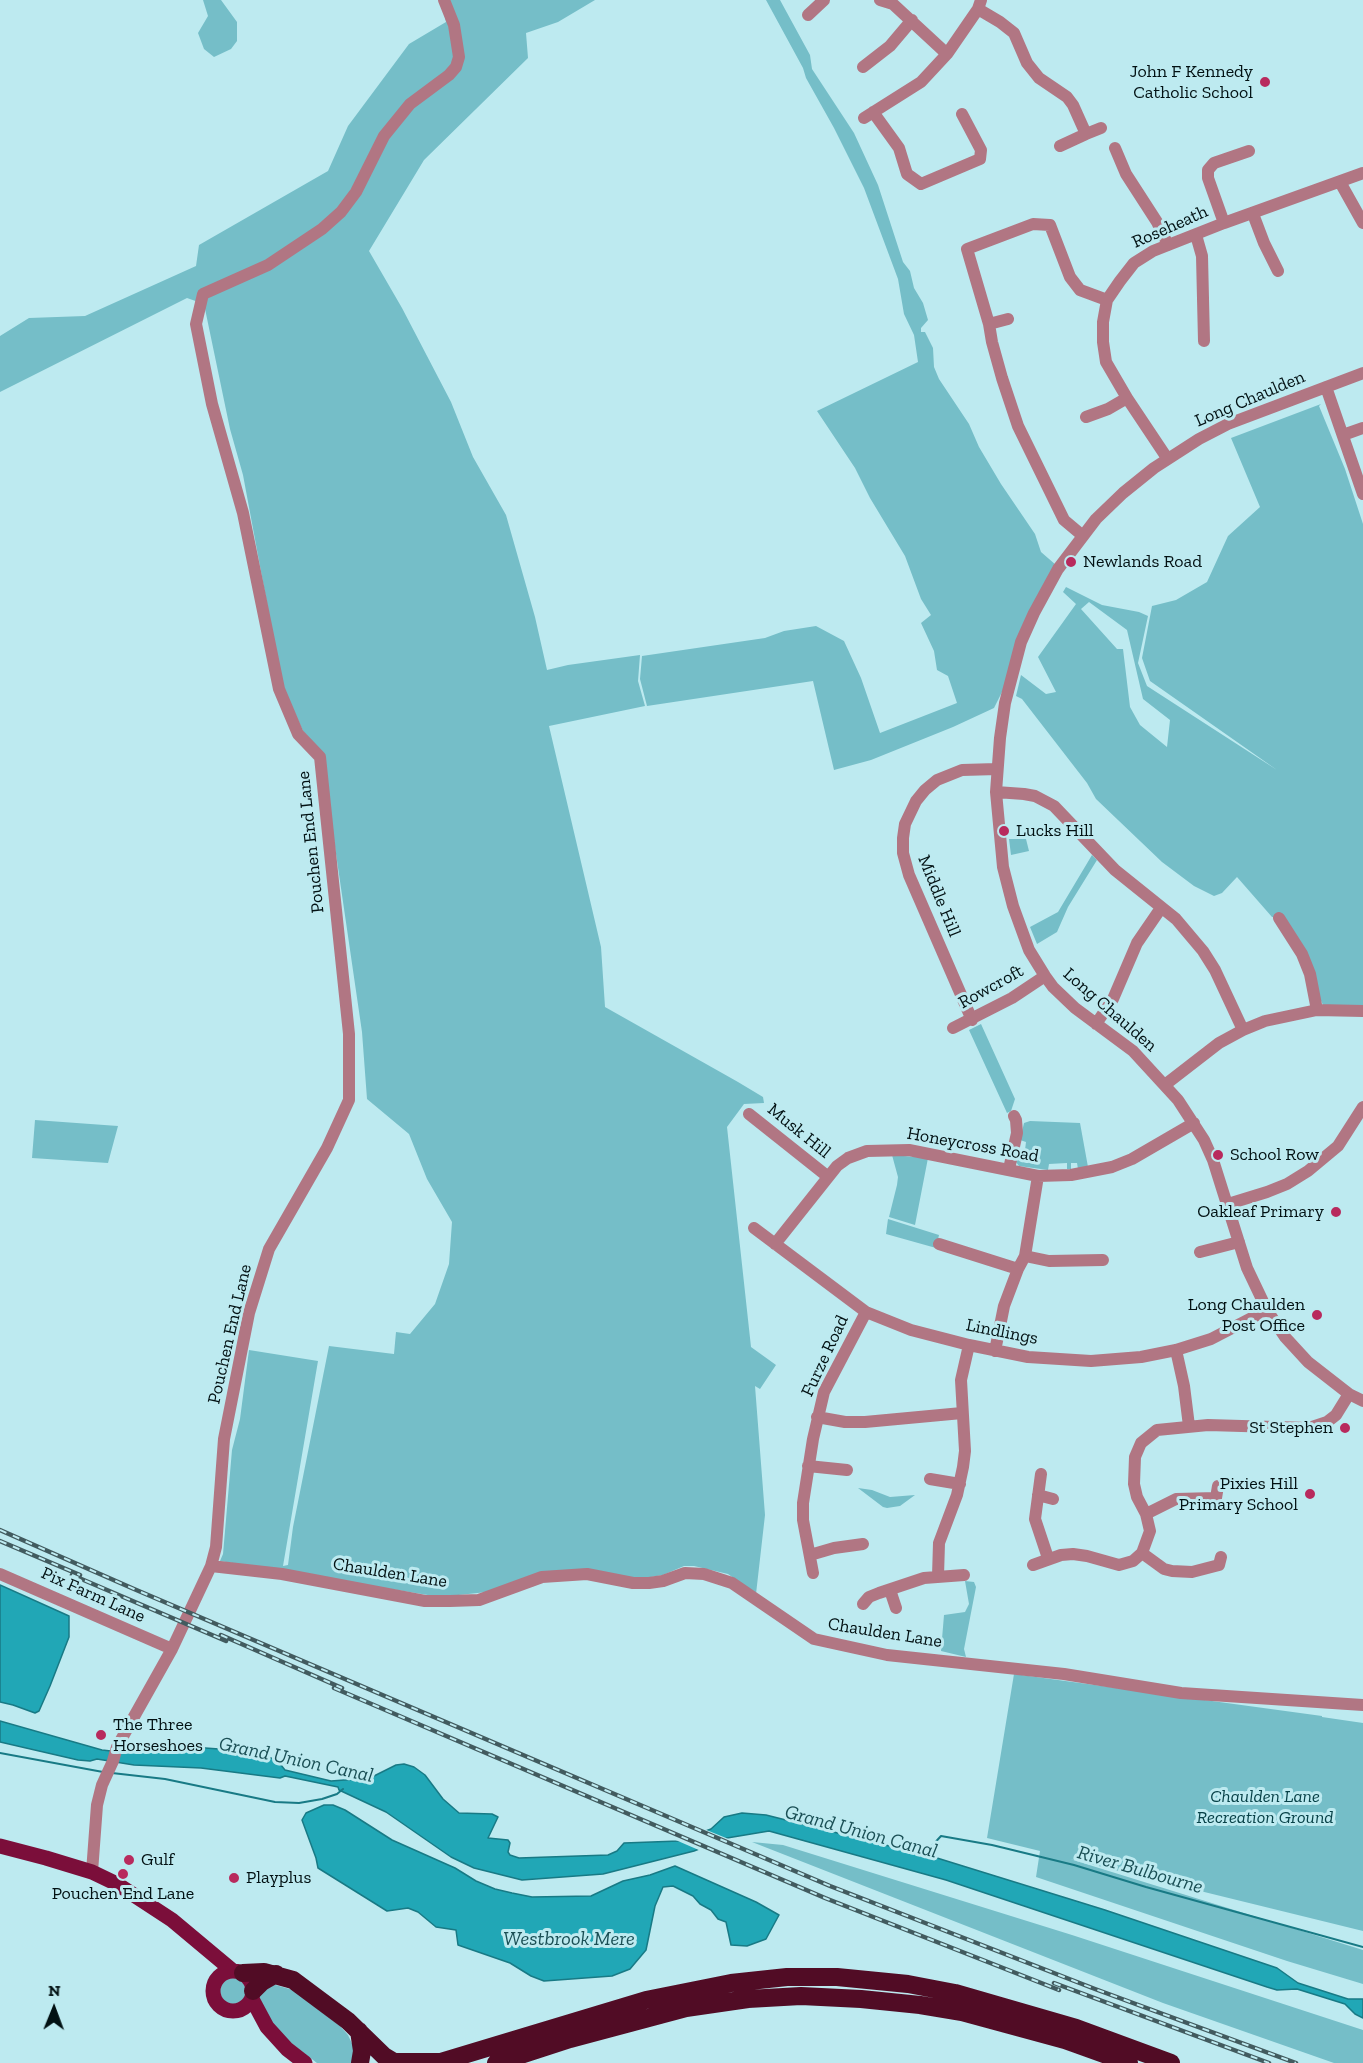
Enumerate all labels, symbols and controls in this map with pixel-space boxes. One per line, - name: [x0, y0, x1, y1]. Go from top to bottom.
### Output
- place label: John F Kennedy Catholic School: [1130, 61, 1253, 104]
- marker: John F Kennedy Catholic School: [1258, 75, 1272, 89]
- street label: Roseheath: [1129, 201, 1211, 253]
- street label: Long Chaulden: [1192, 366, 1308, 432]
- place label: Newlands Road: [1083, 551, 1202, 573]
- marker: Newlands Road: [1064, 555, 1078, 569]
- street label: Pouchen End Lane: [293, 770, 329, 914]
- place label: Lucks Hill: [1016, 820, 1094, 842]
- marker: Lucks Hill: [997, 824, 1011, 838]
- street label: Middle Hill: [913, 852, 965, 940]
- street label: Rowcroft: [955, 960, 1027, 1014]
- street label: Long Chaulden: [1059, 963, 1161, 1057]
- street label: Musk Hill: [763, 1099, 835, 1163]
- street label: Honeycross Road: [905, 1123, 1041, 1167]
- place label: School Row: [1230, 1144, 1319, 1166]
- marker: School Row: [1211, 1148, 1225, 1162]
- place label: Oakleaf Primary: [1197, 1201, 1324, 1223]
- marker: Oakleaf Primary: [1329, 1205, 1343, 1219]
- street label: Pouchen End Lane: [203, 1262, 257, 1406]
- place label: Long Chaulden Post Office: [1188, 1294, 1305, 1336]
- marker: Long Chaulden Post Office: [1310, 1308, 1324, 1322]
- street label: Furze Road: [797, 1312, 853, 1400]
- street label: Lindlings: [964, 1314, 1040, 1350]
- place label: St Stephen: [1249, 1417, 1333, 1439]
- marker: St Stephen: [1338, 1421, 1352, 1435]
- place label: Pixies Hill Primary School: [1179, 1473, 1298, 1516]
- marker: Pixies Hill Primary School: [1303, 1487, 1317, 1501]
- street label: Chaulden Lane: [331, 1553, 449, 1593]
- street label: Pix Farm Lane: [38, 1562, 148, 1628]
- street label: Chaulden Lane: [826, 1613, 944, 1653]
- place label: The Three Horseshoes: [113, 1714, 203, 1756]
- marker: The Three Horseshoes: [94, 1728, 108, 1742]
- water label: Grand Union Canal: [217, 1732, 375, 1788]
- park label: Chaulden Lane Recreation Ground: [1196, 1786, 1334, 1828]
- water label: Grand Union Canal: [782, 1800, 940, 1864]
- water label: River Bulbourne: [1074, 1841, 1206, 1899]
- place label: Gulf: [141, 1849, 174, 1871]
- marker: Gulf: [122, 1853, 136, 1867]
- marker: Pouchen End Lane: [116, 1867, 130, 1881]
- place label: Playplus: [246, 1867, 311, 1889]
- marker: Playplus: [227, 1871, 241, 1885]
- place label: Pouchen End Lane: [52, 1883, 194, 1905]
- water label: Westbrook Mere: [503, 1927, 635, 1951]
- north arrow: [24, 1979, 84, 2039]
- text: N: [48, 1981, 61, 2000]

